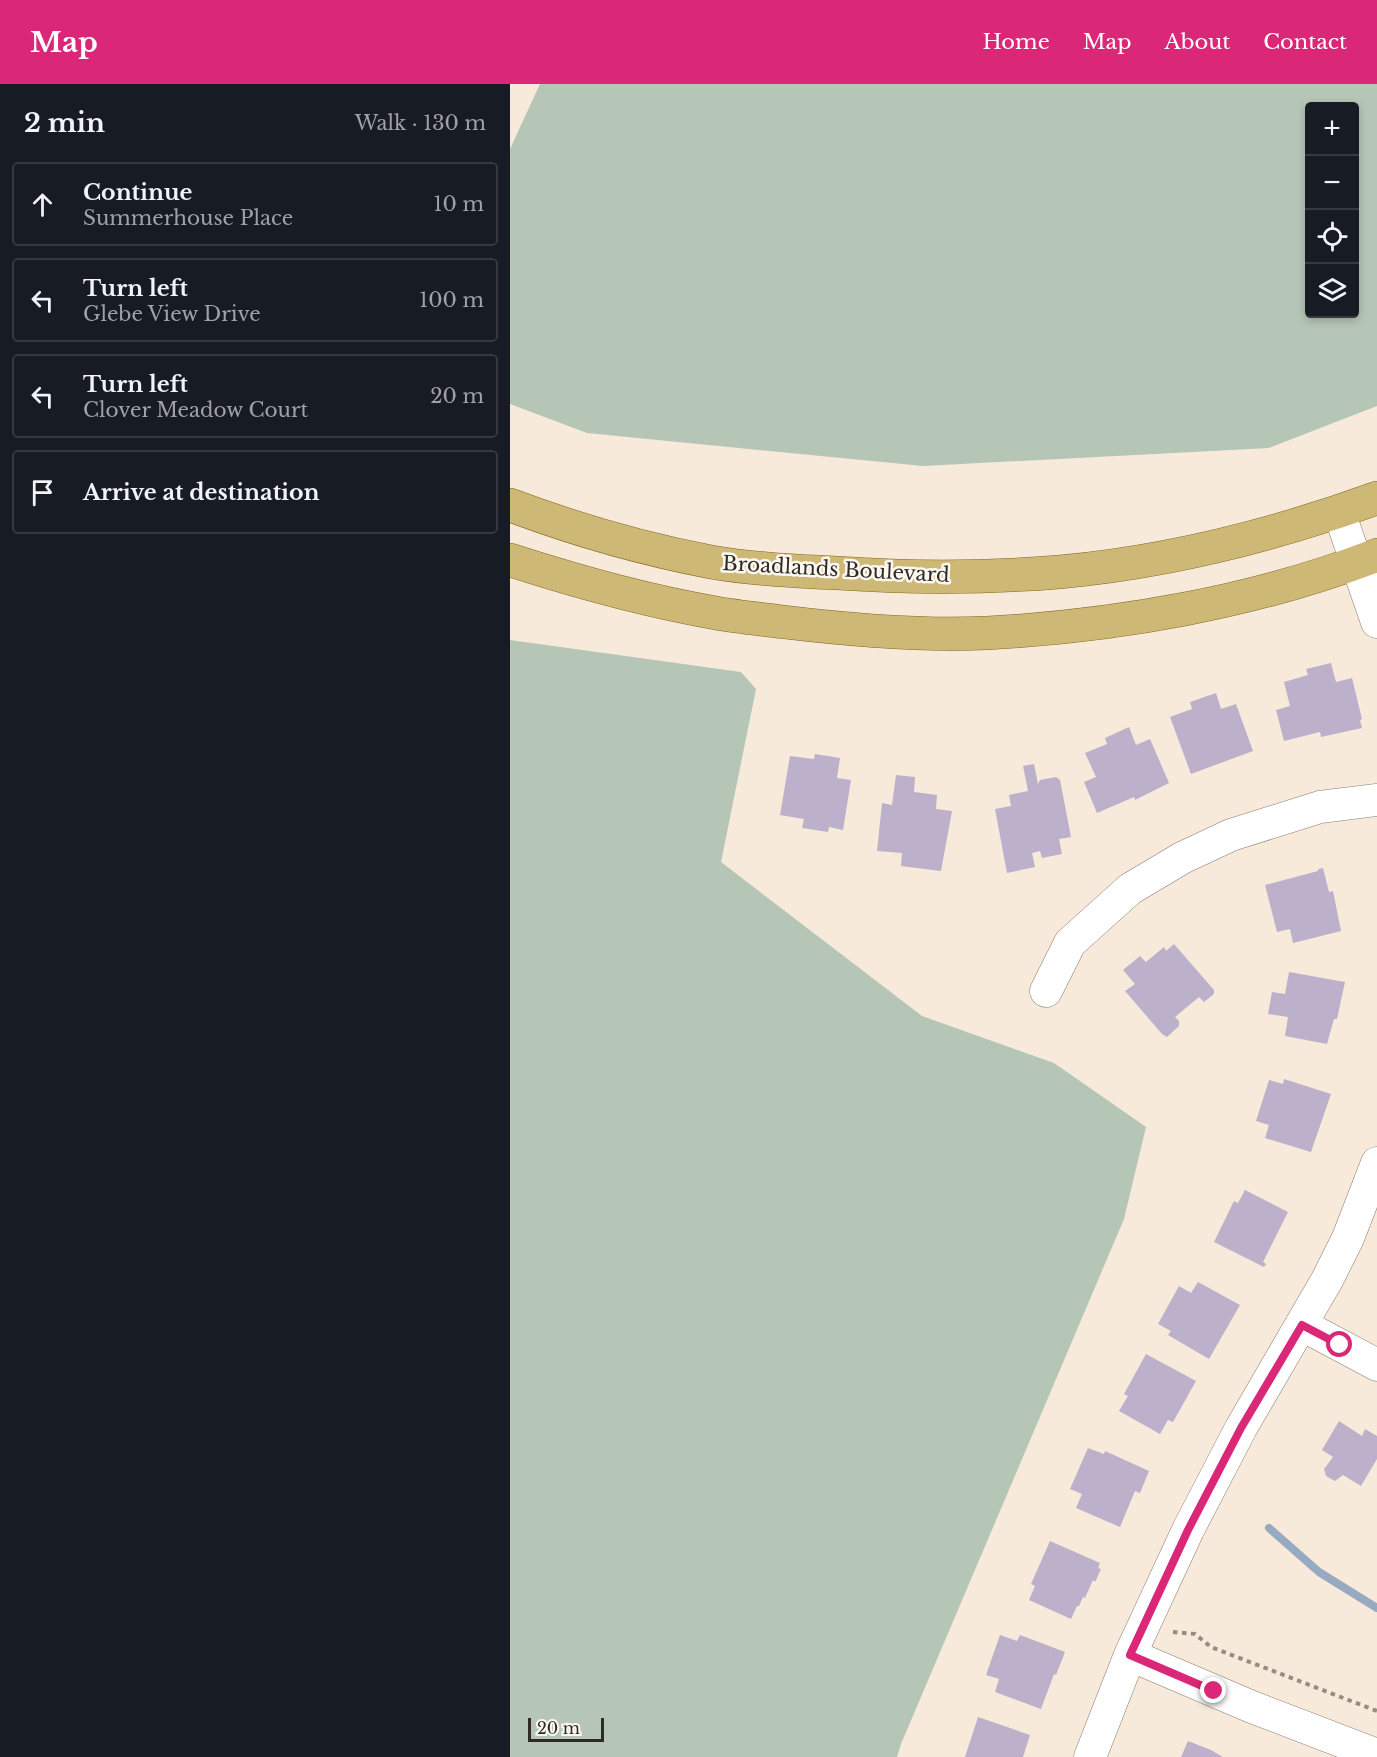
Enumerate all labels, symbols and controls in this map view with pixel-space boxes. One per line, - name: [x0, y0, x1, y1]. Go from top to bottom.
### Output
- text: Map: [30, 25, 98, 60]
- text: Home: [983, 29, 1050, 55]
- text: Map: [1083, 29, 1131, 55]
- text: About: [1164, 29, 1230, 55]
- text: Contact: [1263, 29, 1347, 55]
- map controls: [1305, 102, 1359, 318]
- button: +: [1305, 102, 1359, 156]
- text: 2 min: [24, 107, 105, 139]
- text: Walk · 130 m: [355, 111, 486, 135]
- button: −: [1305, 156, 1359, 210]
- text: Continue: [83, 179, 192, 206]
- icon: ahead: [26, 188, 59, 221]
- text: 10 m: [434, 192, 484, 216]
- text: Summerhouse Place: [83, 206, 293, 230]
- button: locate: [1305, 210, 1359, 264]
- button: layers: [1305, 264, 1359, 318]
- text: Turn left: [83, 275, 188, 302]
- icon: left: [26, 284, 59, 317]
- text: 100 m: [419, 288, 484, 312]
- text: Glebe View Drive: [83, 302, 261, 326]
- text: Turn left: [83, 371, 188, 398]
- icon: left: [26, 380, 59, 413]
- text: 20 m: [430, 384, 484, 408]
- text: Clover Meadow Court: [83, 398, 308, 422]
- icon: arrive: [26, 476, 59, 509]
- text: Arrive at destination: [83, 479, 320, 506]
- street label: Broadlands Boulevard: [722, 551, 950, 587]
- route start: [1326, 1331, 1352, 1357]
- route end: [1200, 1677, 1226, 1703]
- scale bar: [528, 1715, 604, 1742]
- text: 20 m: [537, 1718, 580, 1738]

